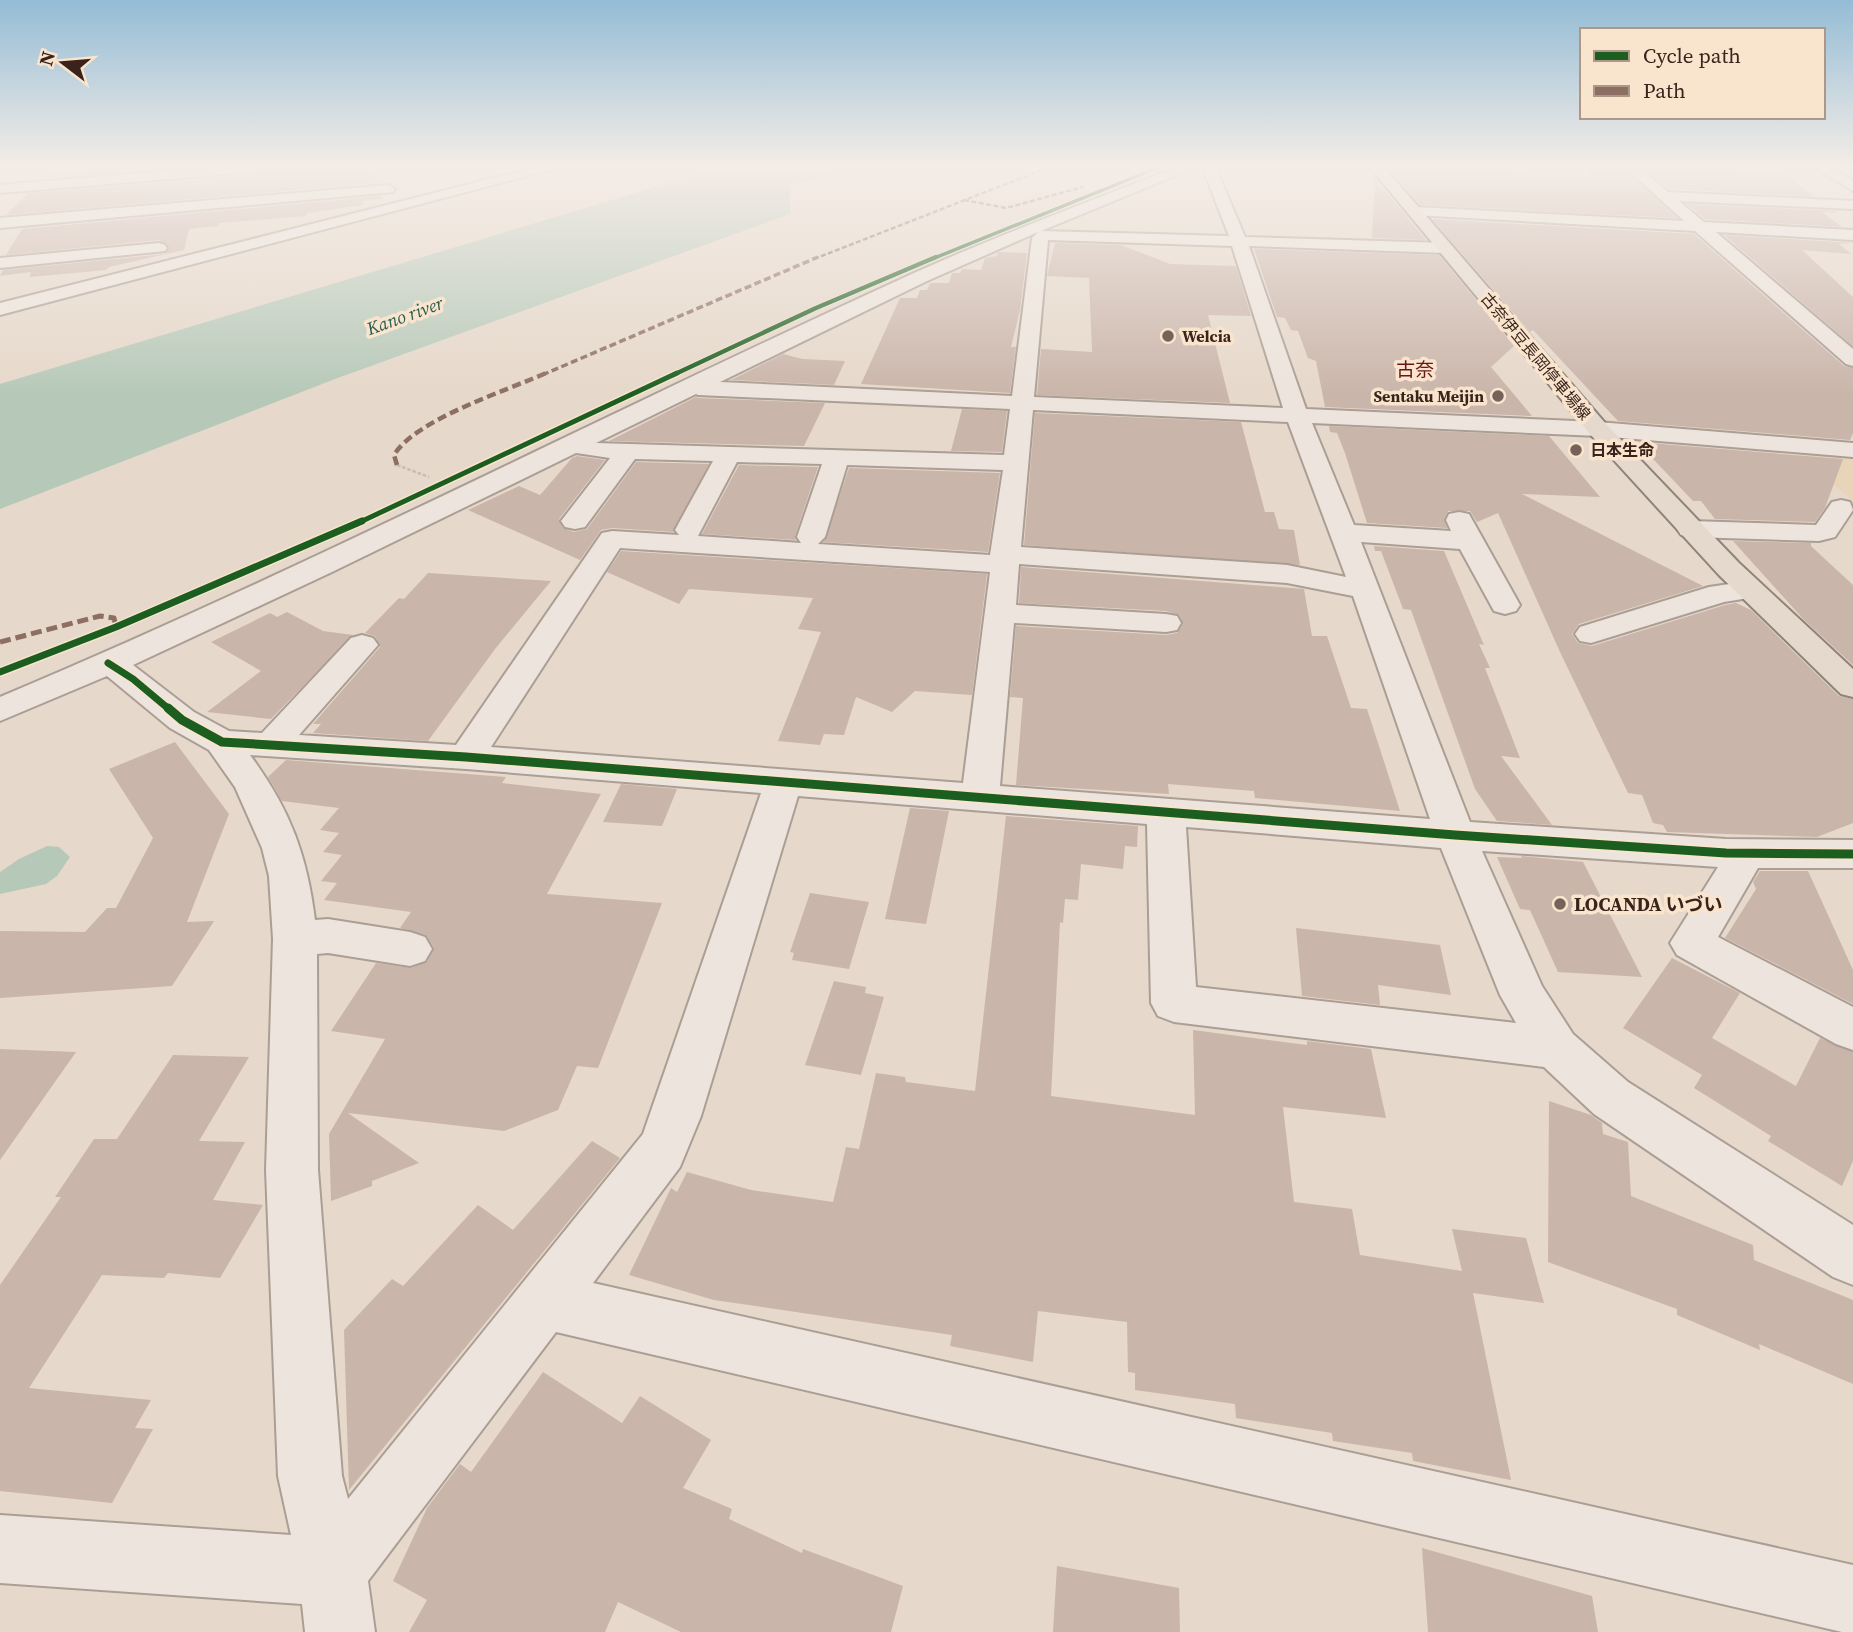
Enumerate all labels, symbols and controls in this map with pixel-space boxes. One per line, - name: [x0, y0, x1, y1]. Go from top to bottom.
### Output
- north arrow: [28, 28, 98, 98]
- legend: [1580, 28, 1825, 119]
- text: Cycle path: [1643, 41, 1741, 70]
- text: N: [32, 48, 61, 69]
- text: Path: [1643, 76, 1686, 105]
- street label: 古奈伊豆長岡停車場線: [1476, 288, 1596, 424]
- water label: Kano river: [362, 290, 447, 341]
- place label: Welcia: [1182, 325, 1232, 347]
- marker: Welcia: [1160, 328, 1176, 344]
- district label: 古奈: [1396, 356, 1434, 382]
- place label: Sentaku Meijin: [1373, 385, 1484, 407]
- marker: Sentaku Meijin: [1490, 388, 1506, 404]
- place label: 日本生命: [1590, 439, 1654, 461]
- marker: 日本生命: [1568, 442, 1584, 458]
- place label: LOCANDA いづい: [1574, 891, 1723, 917]
- marker: LOCANDA いづい: [1552, 896, 1568, 912]

